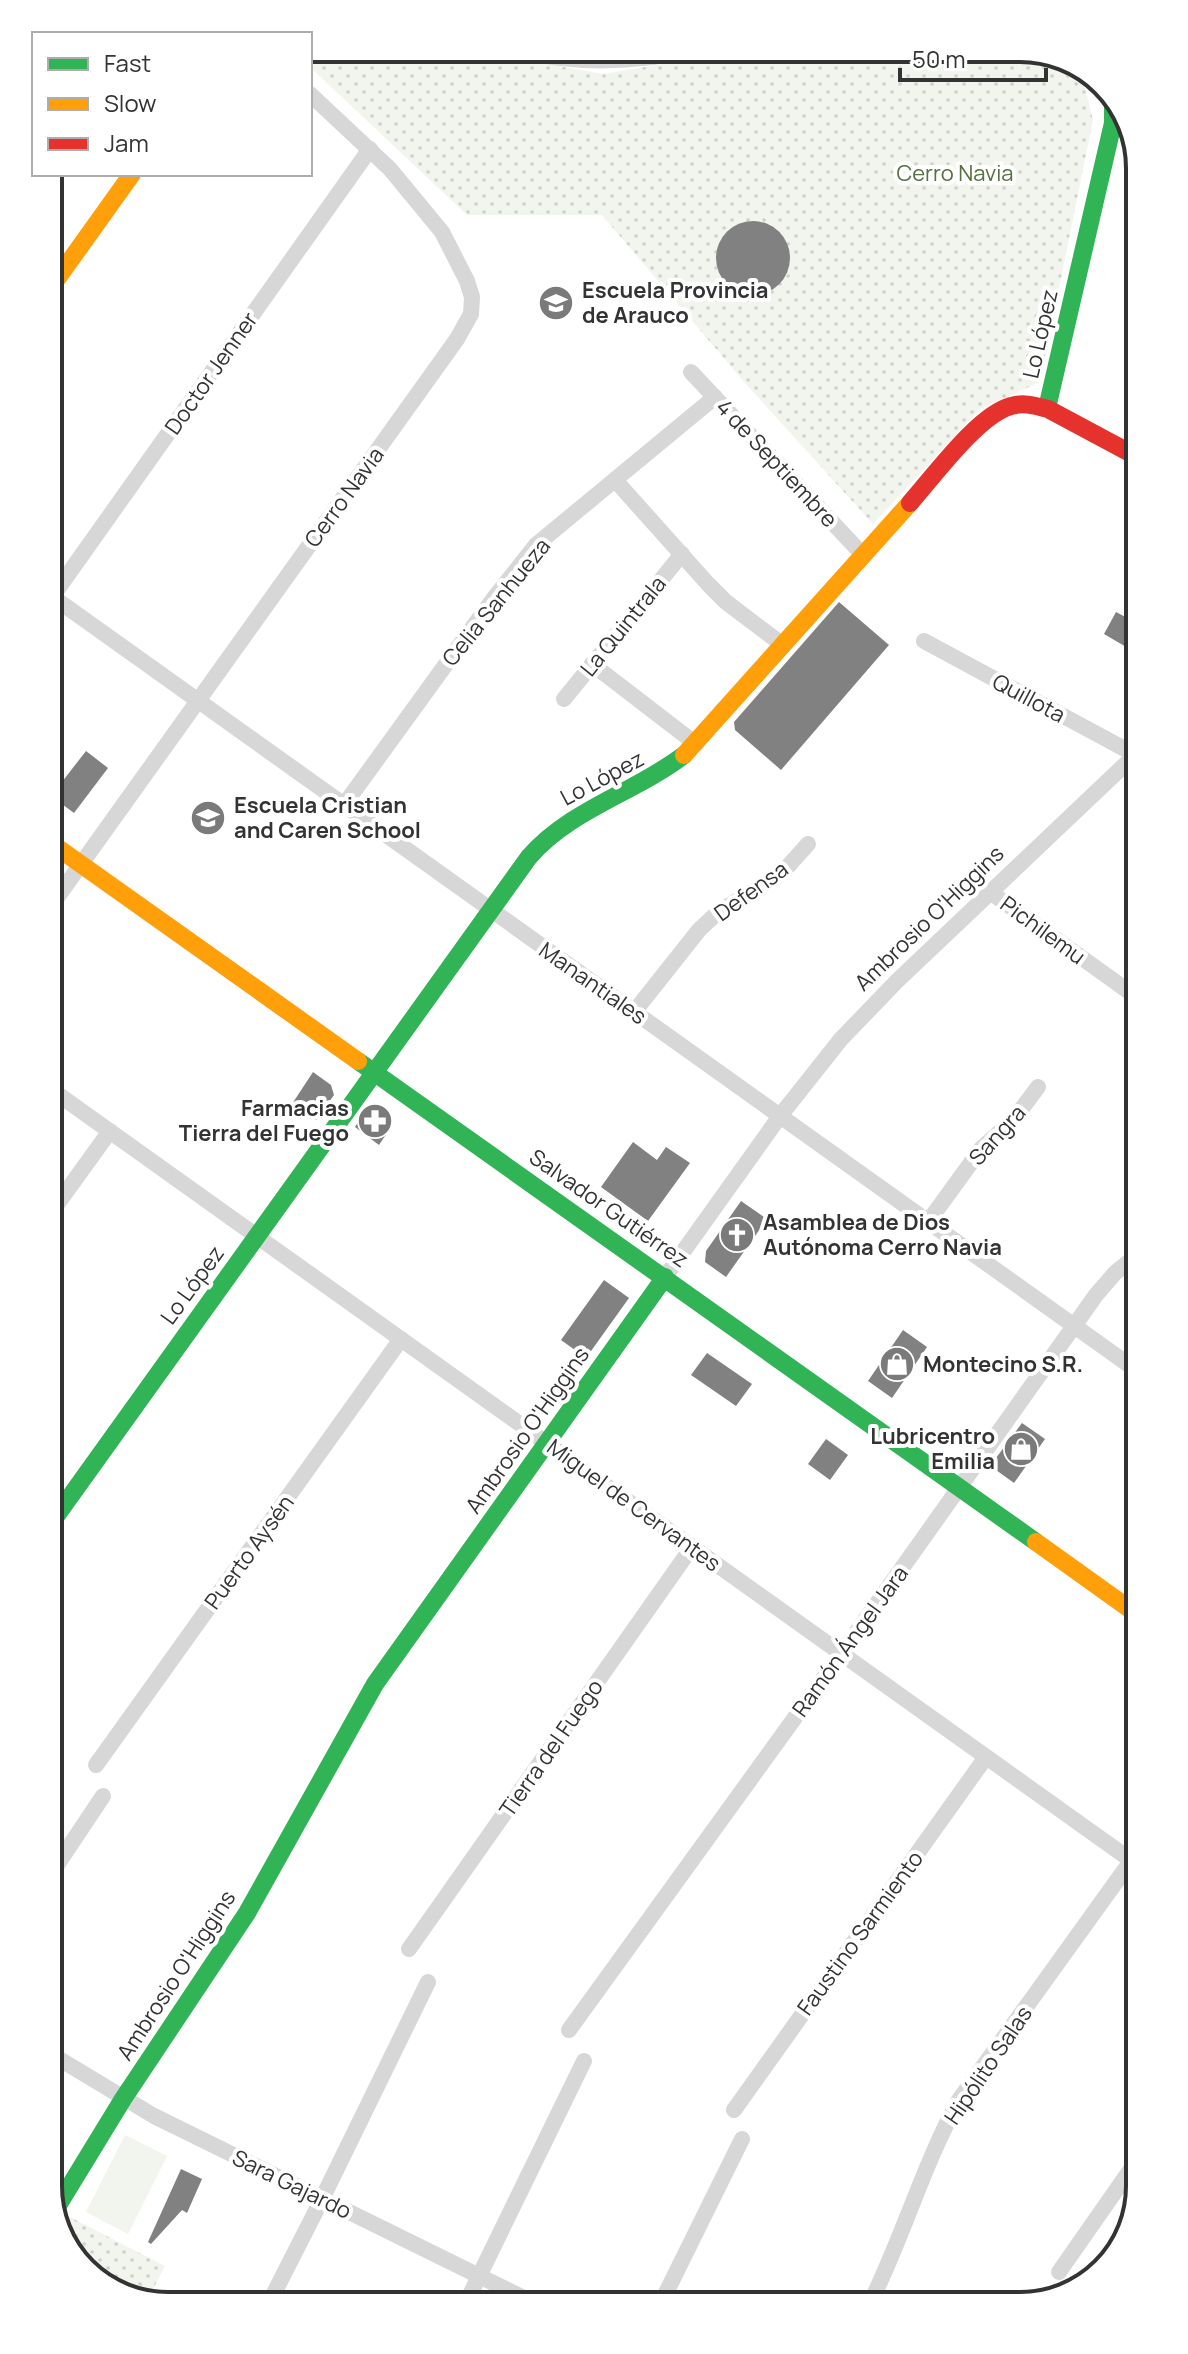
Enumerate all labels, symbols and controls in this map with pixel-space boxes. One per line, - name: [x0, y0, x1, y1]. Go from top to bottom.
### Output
- legend: [32, 32, 312, 176]
- scale bar: [900, 32, 1046, 82]
- text: 50 m: [912, 42, 966, 75]
- text: Fast: [104, 46, 151, 79]
- text: Slow: [104, 86, 157, 119]
- text: Jam: [104, 126, 149, 159]
- park label: Cerro Navia: [896, 158, 1014, 188]
- place label: Escuela Provincia de Arauco: [582, 275, 769, 330]
- school or university icon: Escuela Provincia de Arauco: [537, 284, 575, 322]
- street label: Lo López: [1015, 287, 1065, 381]
- street label: Doctor Jenner: [158, 306, 264, 440]
- street label: 4 de Septiembre: [710, 392, 844, 534]
- street label: Cerro Navia: [297, 441, 391, 553]
- street label: Celia Sanhueza: [435, 532, 557, 672]
- street label: La Quintrala: [573, 570, 673, 682]
- street label: Quillota: [987, 666, 1071, 730]
- street label: Lo López: [555, 744, 649, 812]
- place label: Escuela Cristian and Caren School: [234, 790, 421, 845]
- school or university icon: Escuela Cristian and Caren School: [189, 799, 227, 837]
- street label: Ambrosio O'Higgins: [848, 839, 1010, 997]
- street label: Defensa: [708, 854, 794, 928]
- street label: Pichilemu: [994, 889, 1092, 971]
- street label: Manantiales: [533, 935, 653, 1031]
- place label: Farmacias Tierra del Fuego: [179, 1093, 349, 1148]
- street label: Sangra: [962, 1098, 1032, 1172]
- pharmacy icon: Farmacias Tierra del Fuego: [356, 1102, 394, 1140]
- street label: Salvador Gutiérrez: [524, 1142, 694, 1274]
- place label: Asamblea de Dios Autónoma Cerro Navia: [763, 1207, 1002, 1262]
- church icon: Asamblea de Dios Autónoma Cerro Navia: [718, 1216, 756, 1254]
- street label: Lo López: [153, 1240, 231, 1330]
- street label: Ambrosio O'Higgins: [458, 1341, 596, 1519]
- shop icon: Montecino S.R.: [878, 1345, 916, 1383]
- place label: Montecino S.R.: [923, 1349, 1083, 1379]
- place label: Lubricentro Emilia: [870, 1421, 995, 1476]
- shop icon: Lubricentro Emilia: [1002, 1430, 1040, 1468]
- street label: Miguel de Cervantes: [541, 1432, 727, 1578]
- street label: Puerto Aysén: [197, 1489, 301, 1615]
- street label: Ramón Ángel Jara: [785, 1559, 915, 1723]
- street label: Tierra del Fuego: [492, 1673, 610, 1823]
- street label: Faustino Sarmiento: [790, 1845, 930, 2021]
- street label: Ambrosio O'Higgins: [110, 1884, 242, 2066]
- street label: Hipólito Salas: [937, 2000, 1039, 2130]
- street label: Sara Gajardo: [227, 2142, 357, 2226]

